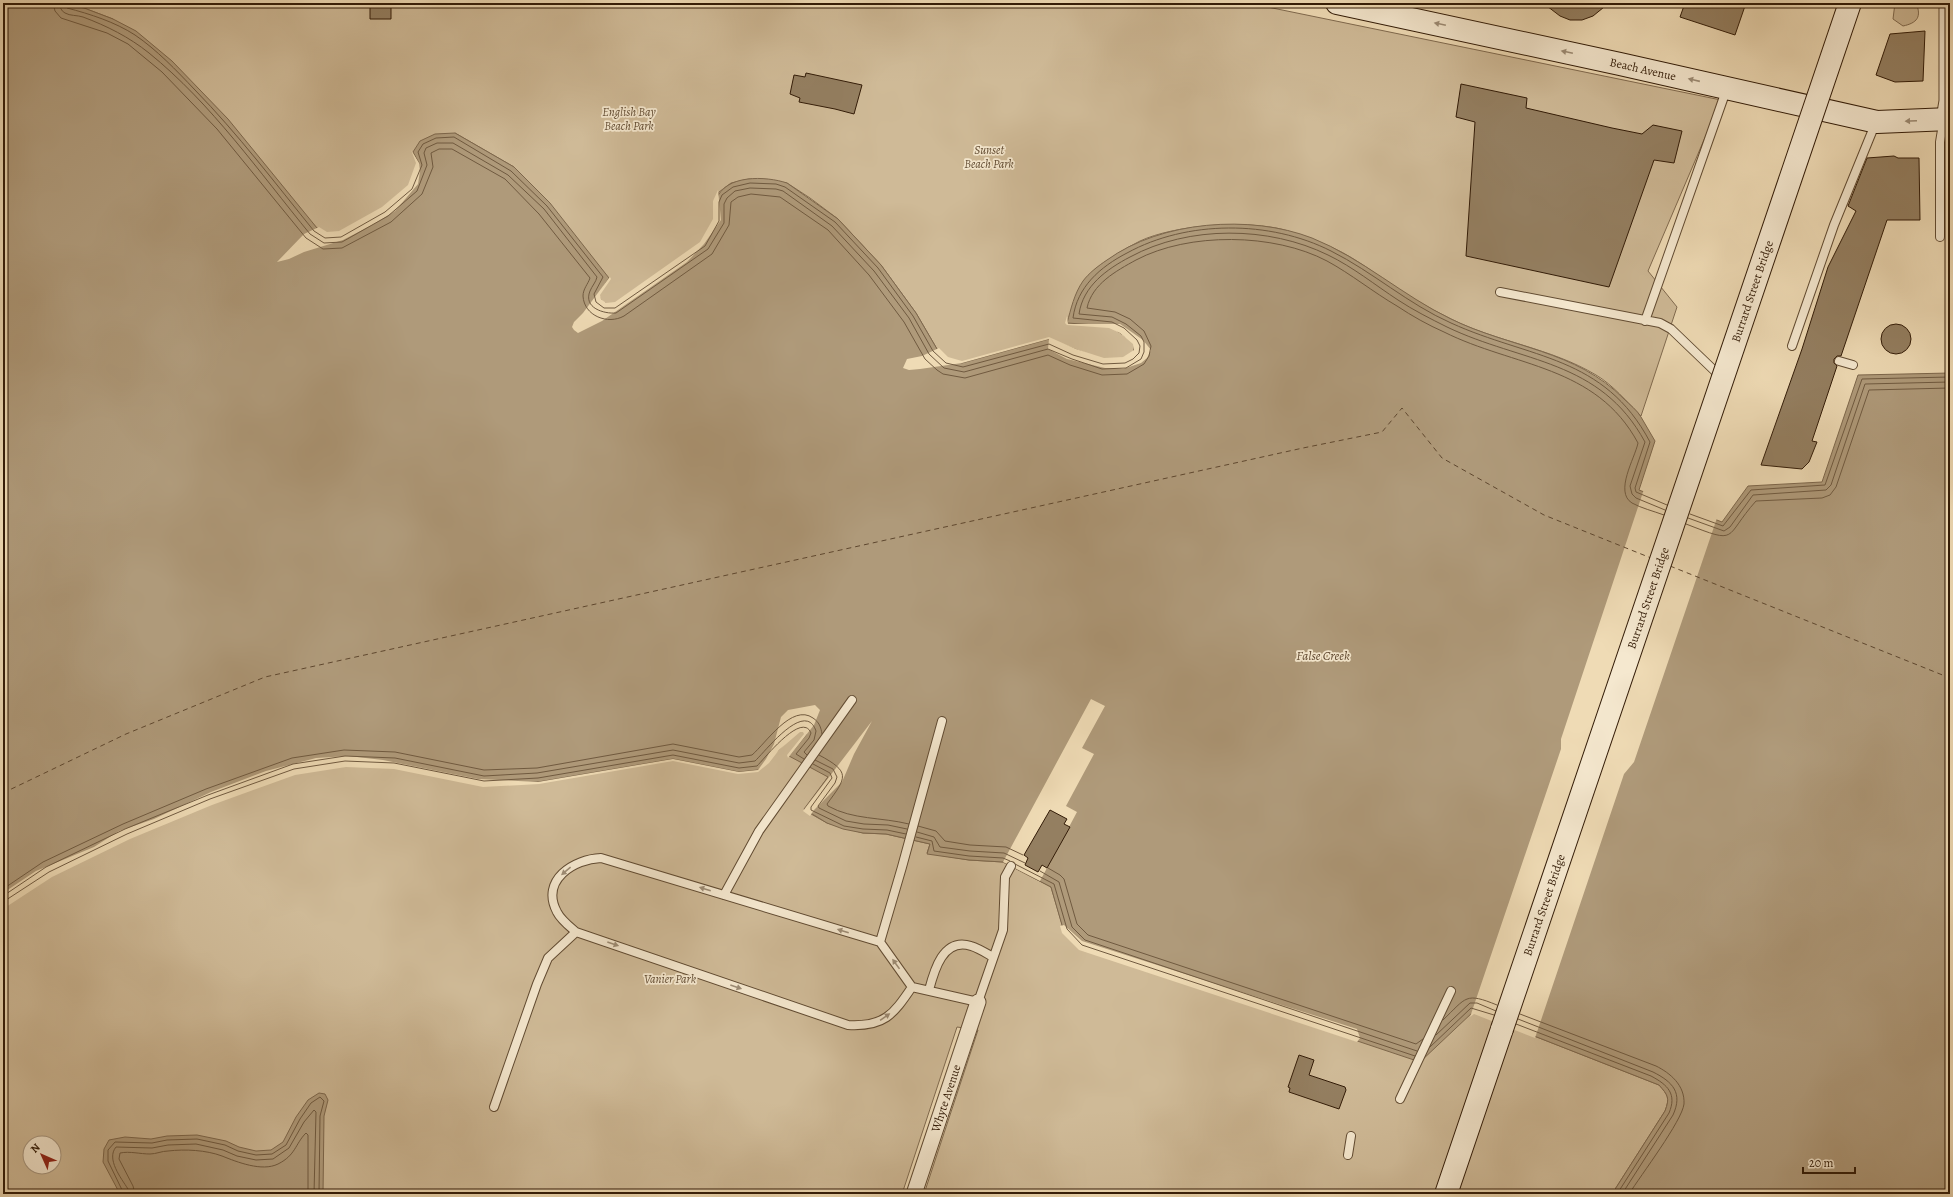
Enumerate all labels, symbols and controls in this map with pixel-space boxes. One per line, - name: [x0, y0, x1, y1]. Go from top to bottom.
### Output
- one-way arrow: [1434, 21, 1446, 27]
- one-way arrow: [1561, 49, 1573, 55]
- street label: Beach Avenue: [1608, 54, 1678, 84]
- one-way arrow: [1688, 77, 1700, 83]
- park label: English Bay Beach Park: [602, 104, 656, 134]
- one-way arrow: [1905, 117, 1917, 124]
- park label: Sunset Beach Park: [964, 142, 1014, 172]
- street label: Burrard Street Bridge: [1728, 238, 1777, 344]
- street label: Burrard Street Bridge: [1623, 545, 1673, 651]
- water label: False Creek: [1296, 647, 1350, 664]
- street label: Burrard Street Bridge: [1519, 852, 1569, 958]
- one-way arrow: [560, 867, 571, 876]
- one-way arrow: [699, 886, 711, 892]
- one-way arrow: [836, 928, 848, 934]
- one-way arrow: [607, 942, 619, 948]
- one-way arrow: [892, 959, 900, 970]
- park label: Vanier Park: [644, 971, 697, 987]
- one-way arrow: [730, 984, 742, 990]
- one-way arrow: [880, 1013, 890, 1021]
- street label: Whyte Avenue: [927, 1062, 965, 1135]
- north arrow: [22, 1135, 62, 1175]
- text: N: [27, 1140, 43, 1156]
- scale bar: [1803, 1149, 1855, 1175]
- text: 20 m: [1809, 1155, 1833, 1171]

